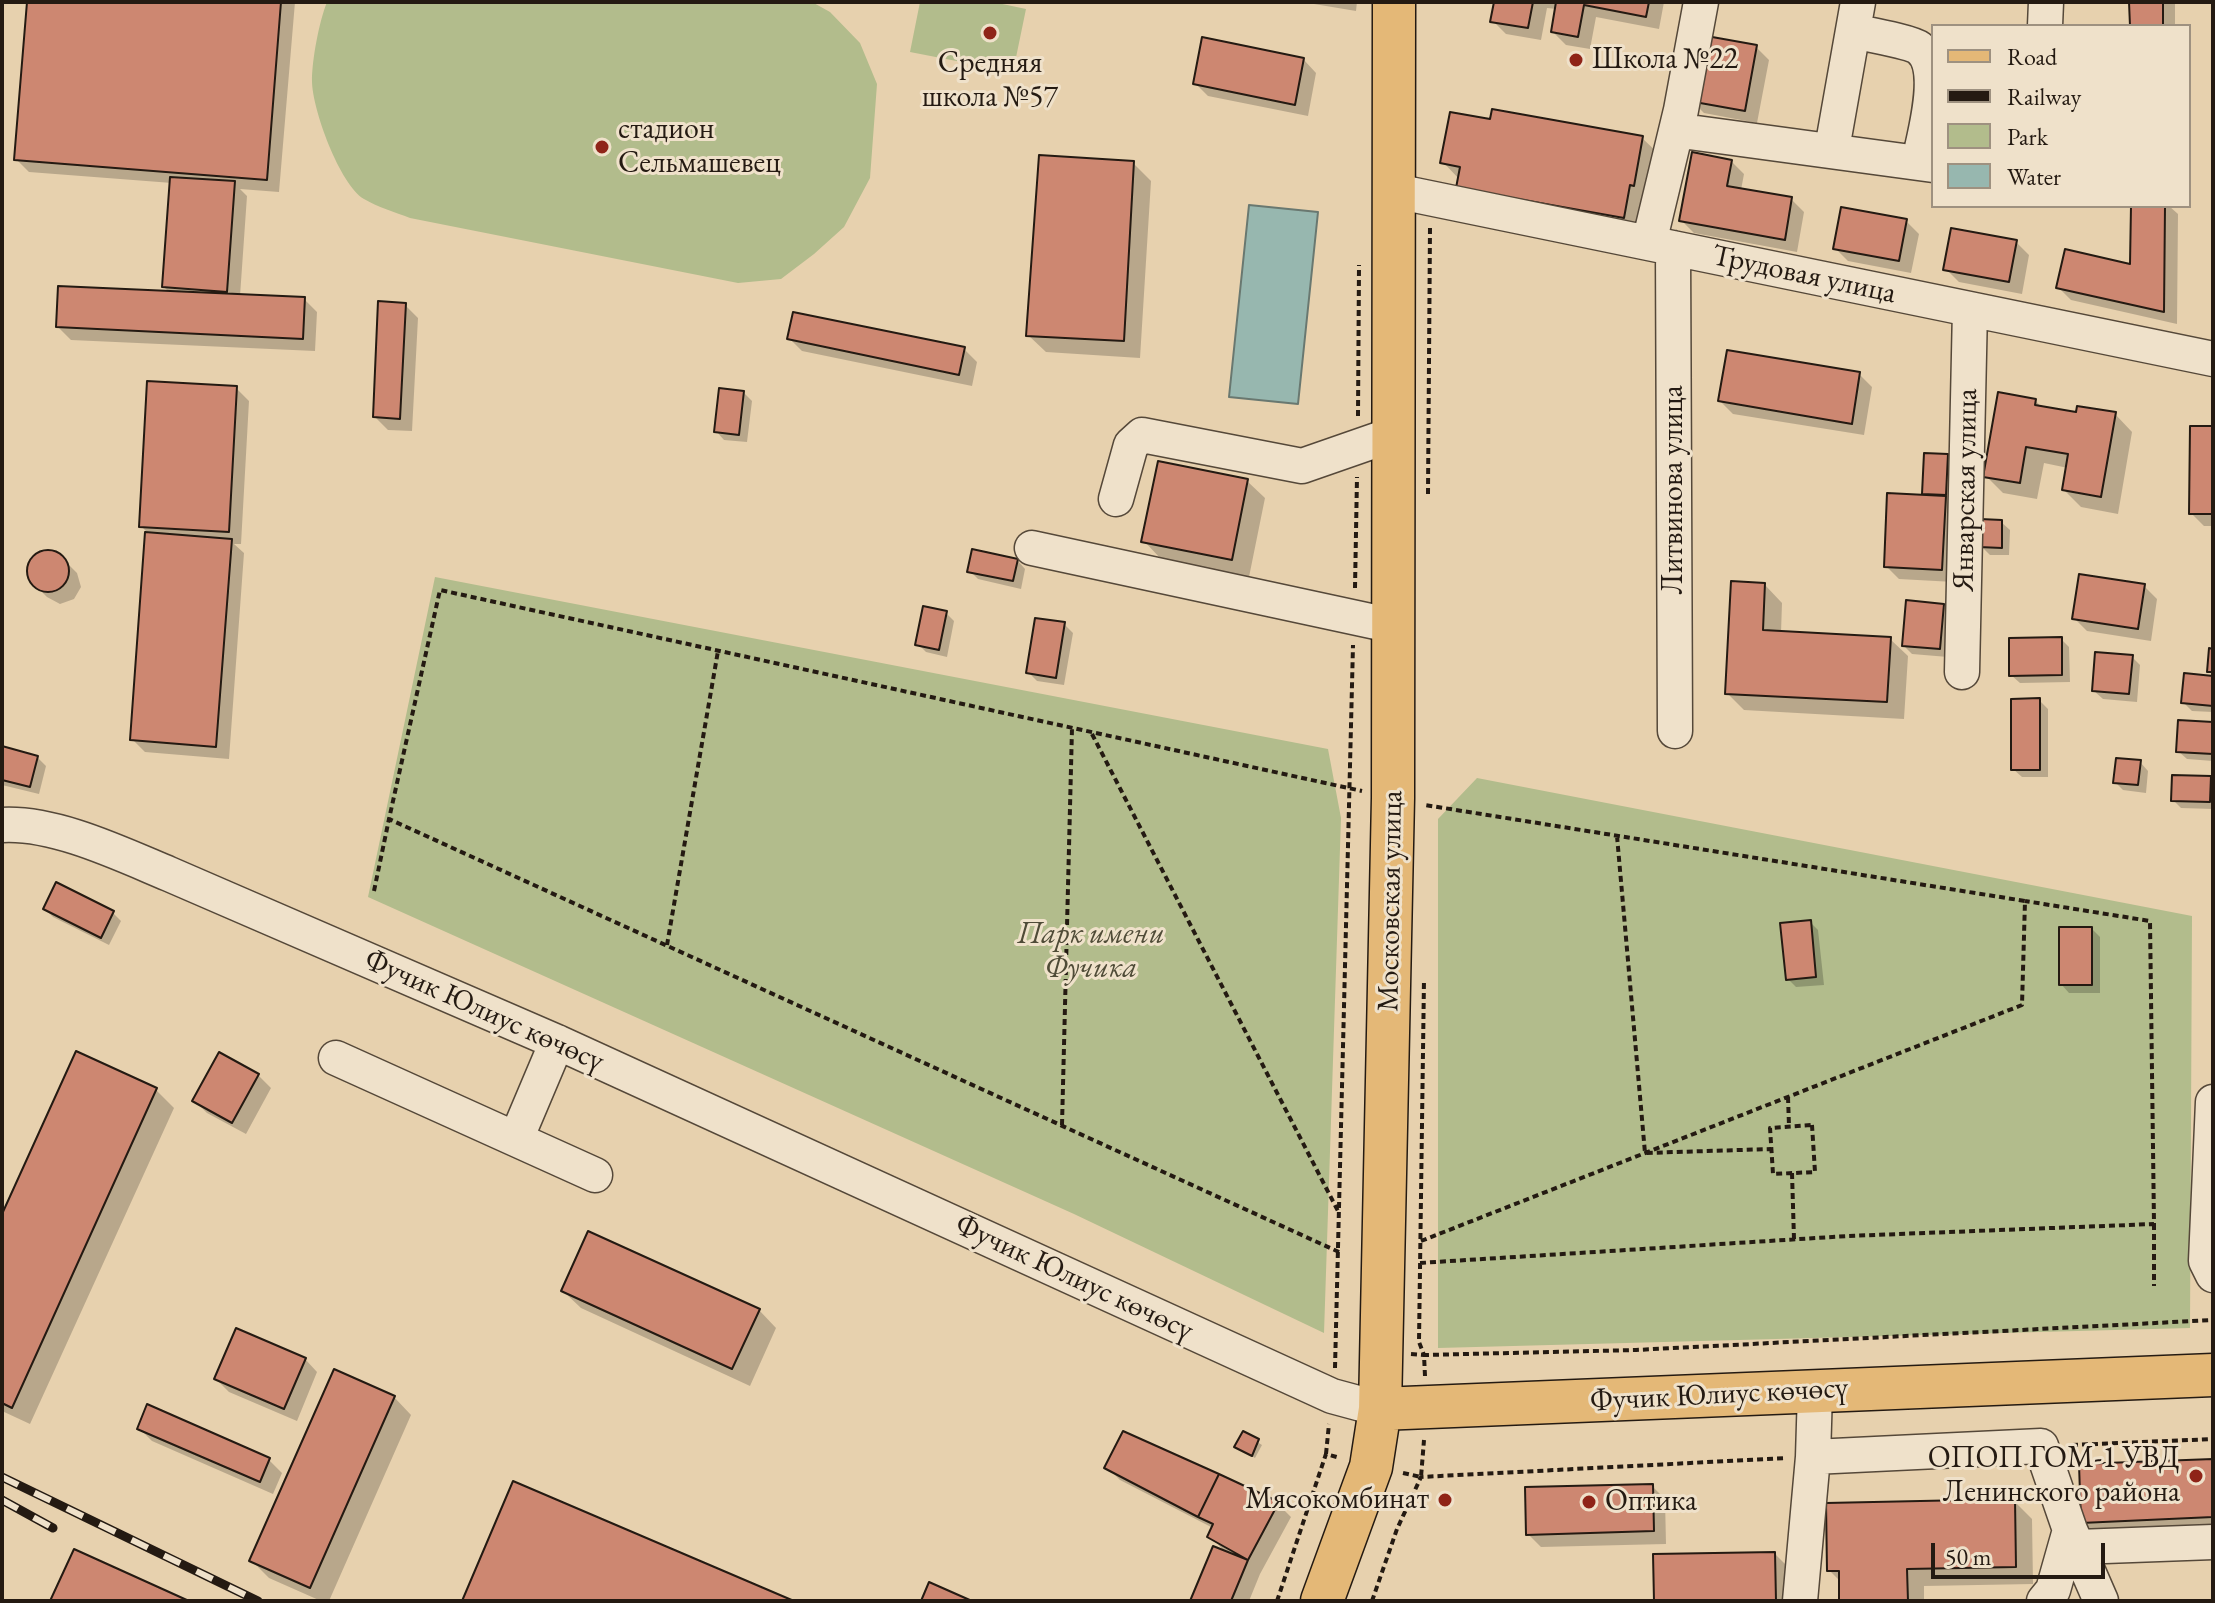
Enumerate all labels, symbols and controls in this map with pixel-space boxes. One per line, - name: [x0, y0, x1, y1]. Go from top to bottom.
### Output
- marker: Средняя школа №57: [981, 24, 999, 42]
- legend: [1931, 24, 2191, 208]
- text: Road: [2007, 41, 2057, 72]
- place label: Школа №22: [1592, 42, 1738, 78]
- place label: Средняя школа №57: [922, 46, 1058, 116]
- marker: Школа №22: [1567, 51, 1585, 69]
- text: Railway: [2007, 81, 2081, 112]
- place label: стадион Сельмашевец: [618, 112, 781, 182]
- text: Park: [2007, 121, 2048, 152]
- marker: стадион Сельмашевец: [593, 138, 611, 156]
- text: Water: [2007, 161, 2061, 192]
- street label: Трудовая улица: [1709, 238, 1899, 312]
- street label: Литвинова улица: [1656, 385, 1692, 595]
- street label: Январская улица: [1946, 388, 1986, 592]
- street label: Московская улица: [1371, 790, 1411, 1012]
- park label: Парк имени Фучика: [1017, 917, 1165, 988]
- street label: Фучик Юлиус көчөсү: [359, 942, 609, 1080]
- street label: Фучик Юлиус көчөсү: [949, 1207, 1199, 1349]
- street label: Фучик Юлиус көчөсү: [1589, 1370, 1849, 1420]
- place label: ОПОП ГОМ-1 УВД Ленинского района: [1928, 1441, 2180, 1512]
- marker: ОПОП ГОМ-1 УВД Ленинского района: [2187, 1467, 2205, 1485]
- place label: Мясокомбинат: [1245, 1482, 1429, 1518]
- place label: Оптика: [1605, 1484, 1697, 1520]
- marker: Мясокомбинат: [1436, 1491, 1454, 1509]
- marker: Оптика: [1580, 1493, 1598, 1511]
- scale bar: [1935, 1527, 2109, 1577]
- text: 50 m: [1945, 1541, 1992, 1572]

